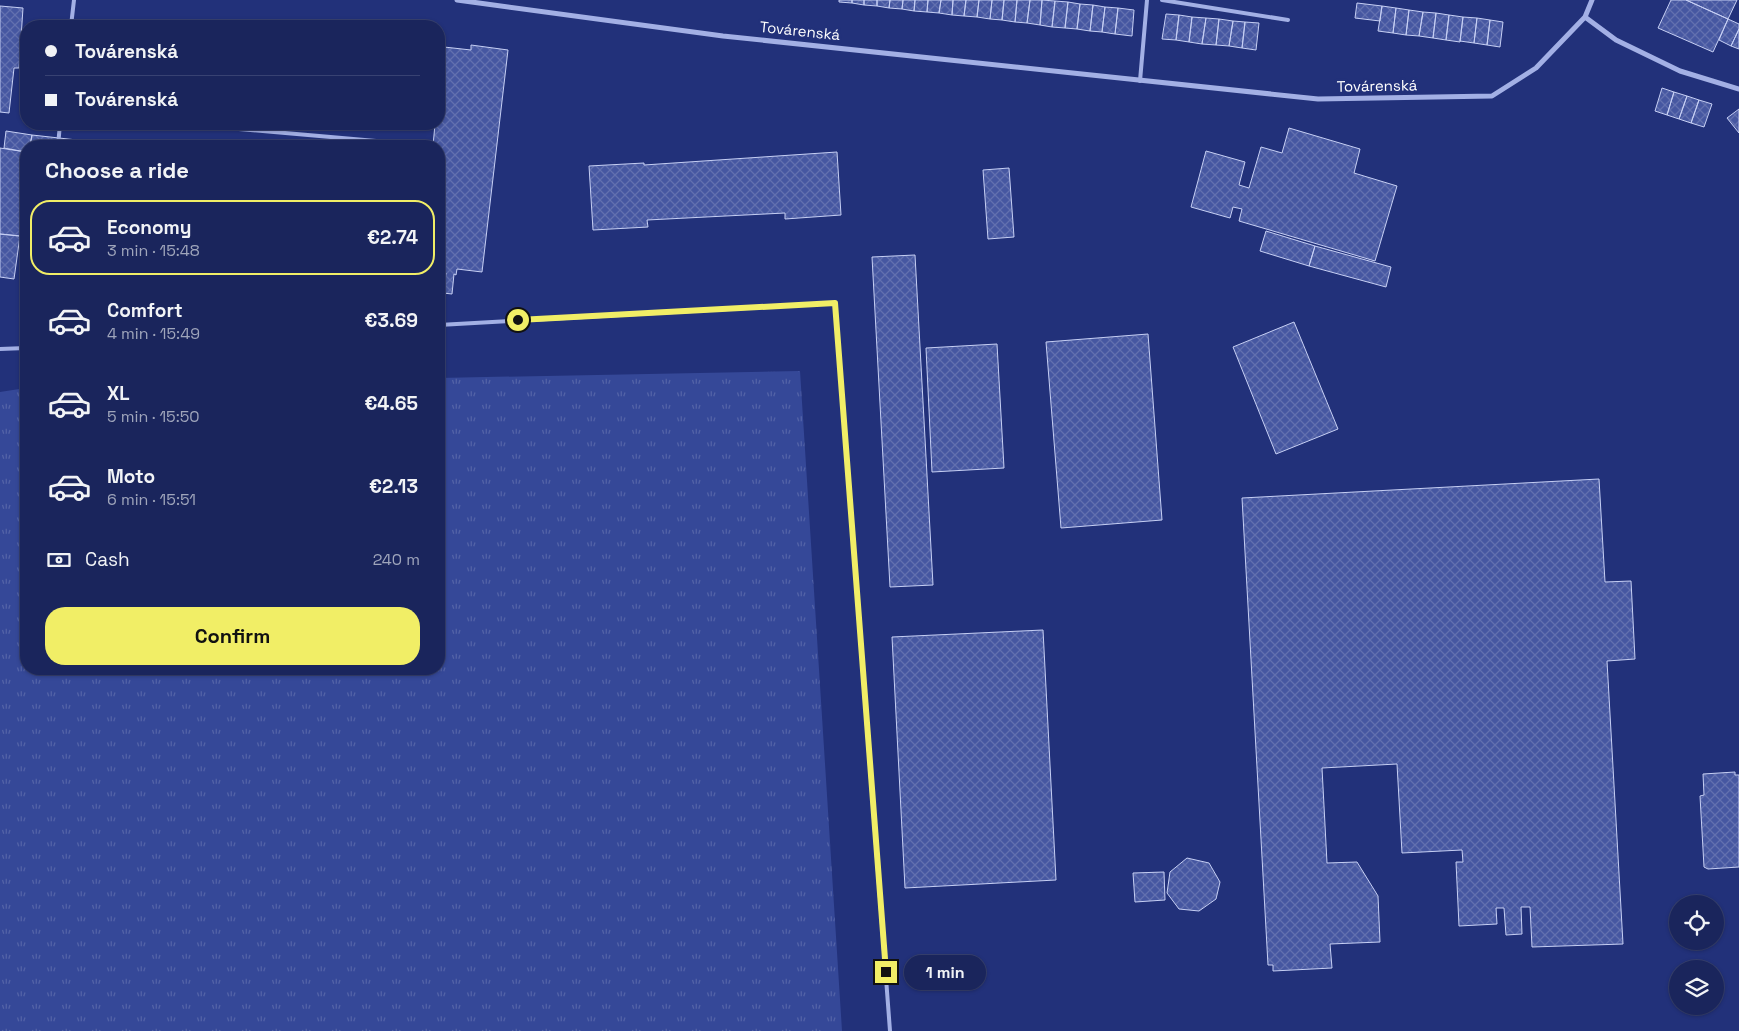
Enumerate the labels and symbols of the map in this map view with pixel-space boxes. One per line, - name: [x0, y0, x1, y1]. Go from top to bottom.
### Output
- street label: Továrenská: [759, 17, 842, 44]
- street label: Továrenská: [1337, 75, 1418, 96]
- route start: [507, 309, 529, 331]
- callout: 1 min: [904, 954, 986, 990]
- route end: [875, 961, 897, 983]

